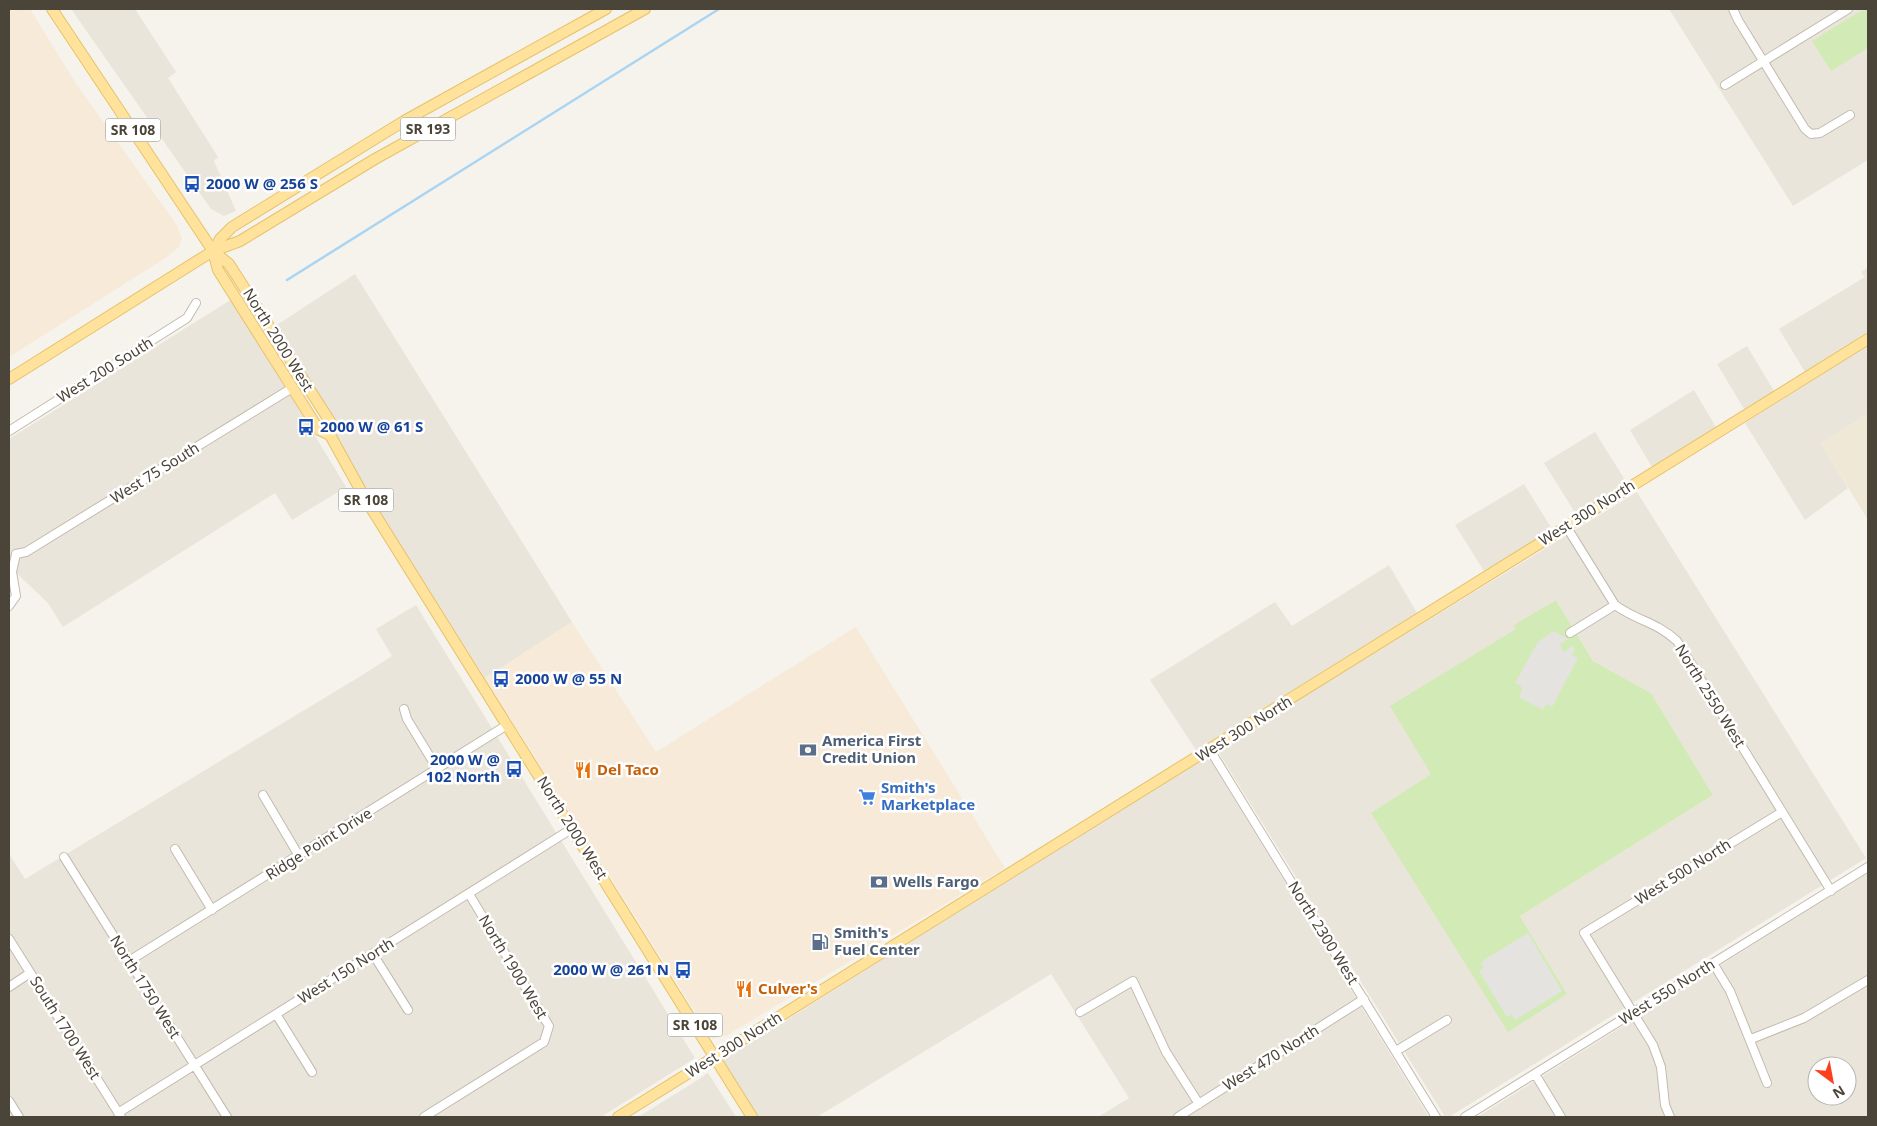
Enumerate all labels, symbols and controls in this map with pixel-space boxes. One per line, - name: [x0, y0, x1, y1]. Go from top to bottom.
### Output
- road number: SR 108: [106, 118, 160, 142]
- road number: SR 193: [400, 118, 456, 140]
- place label: 2000 W @ 256 S: [206, 173, 318, 193]
- bus stop icon: 2000 W @ 256 S: [182, 174, 202, 194]
- street label: North 2000 West: [239, 284, 319, 395]
- street label: West 200 South: [53, 332, 156, 407]
- place label: 2000 W @ 61 S: [320, 416, 423, 436]
- bus stop icon: 2000 W @ 61 S: [296, 417, 316, 437]
- street label: West 75 South: [106, 437, 203, 507]
- street label: West 300 North: [1535, 475, 1638, 550]
- road number: SR 108: [338, 488, 394, 512]
- street label: North 2550 West: [1671, 640, 1751, 751]
- place label: 2000 W @ 55 N: [515, 668, 622, 688]
- bus stop icon: 2000 W @ 55 N: [491, 669, 511, 689]
- street label: West 300 North: [1192, 691, 1295, 766]
- place label: America First Credit Union: [822, 730, 922, 767]
- bank icon: America First Credit Union: [798, 740, 818, 760]
- place label: 2000 W @ 102 North: [426, 749, 500, 786]
- bus stop icon: 2000 W @ 102 North: [504, 759, 524, 779]
- place label: Del Taco: [597, 759, 659, 779]
- restaurant icon: Del Taco: [573, 760, 593, 780]
- street label: North 2000 West: [533, 772, 613, 883]
- place label: Smith's Marketplace: [881, 777, 975, 814]
- supermarket icon: Smith's Marketplace: [857, 787, 877, 807]
- street label: Ridge Point Drive: [262, 802, 375, 884]
- street label: West 500 North: [1631, 834, 1734, 909]
- place label: Wells Fargo: [893, 871, 979, 891]
- bank icon: Wells Fargo: [869, 872, 889, 892]
- street label: North 2300 West: [1284, 877, 1364, 988]
- street label: North 1900 West: [475, 911, 553, 1023]
- place label: Smith's Fuel Center: [834, 922, 920, 959]
- street label: North 1750 West: [106, 931, 186, 1042]
- fuel station icon: Smith's Fuel Center: [810, 932, 830, 952]
- street label: West 150 North: [294, 933, 397, 1008]
- street label: West 550 North: [1615, 954, 1718, 1029]
- place label: 2000 W @ 261 N: [553, 959, 669, 979]
- bus stop icon: 2000 W @ 261 N: [673, 960, 693, 980]
- street label: South 1700 West: [26, 972, 106, 1083]
- place label: Culver's: [758, 978, 818, 998]
- restaurant icon: Culver's: [734, 979, 754, 999]
- street label: West 300 North: [682, 1007, 785, 1082]
- road number: SR 108: [668, 1014, 722, 1036]
- street label: West 470 North: [1219, 1020, 1322, 1095]
- north arrow: [1807, 1056, 1857, 1106]
- text: N: [1829, 1081, 1849, 1104]

